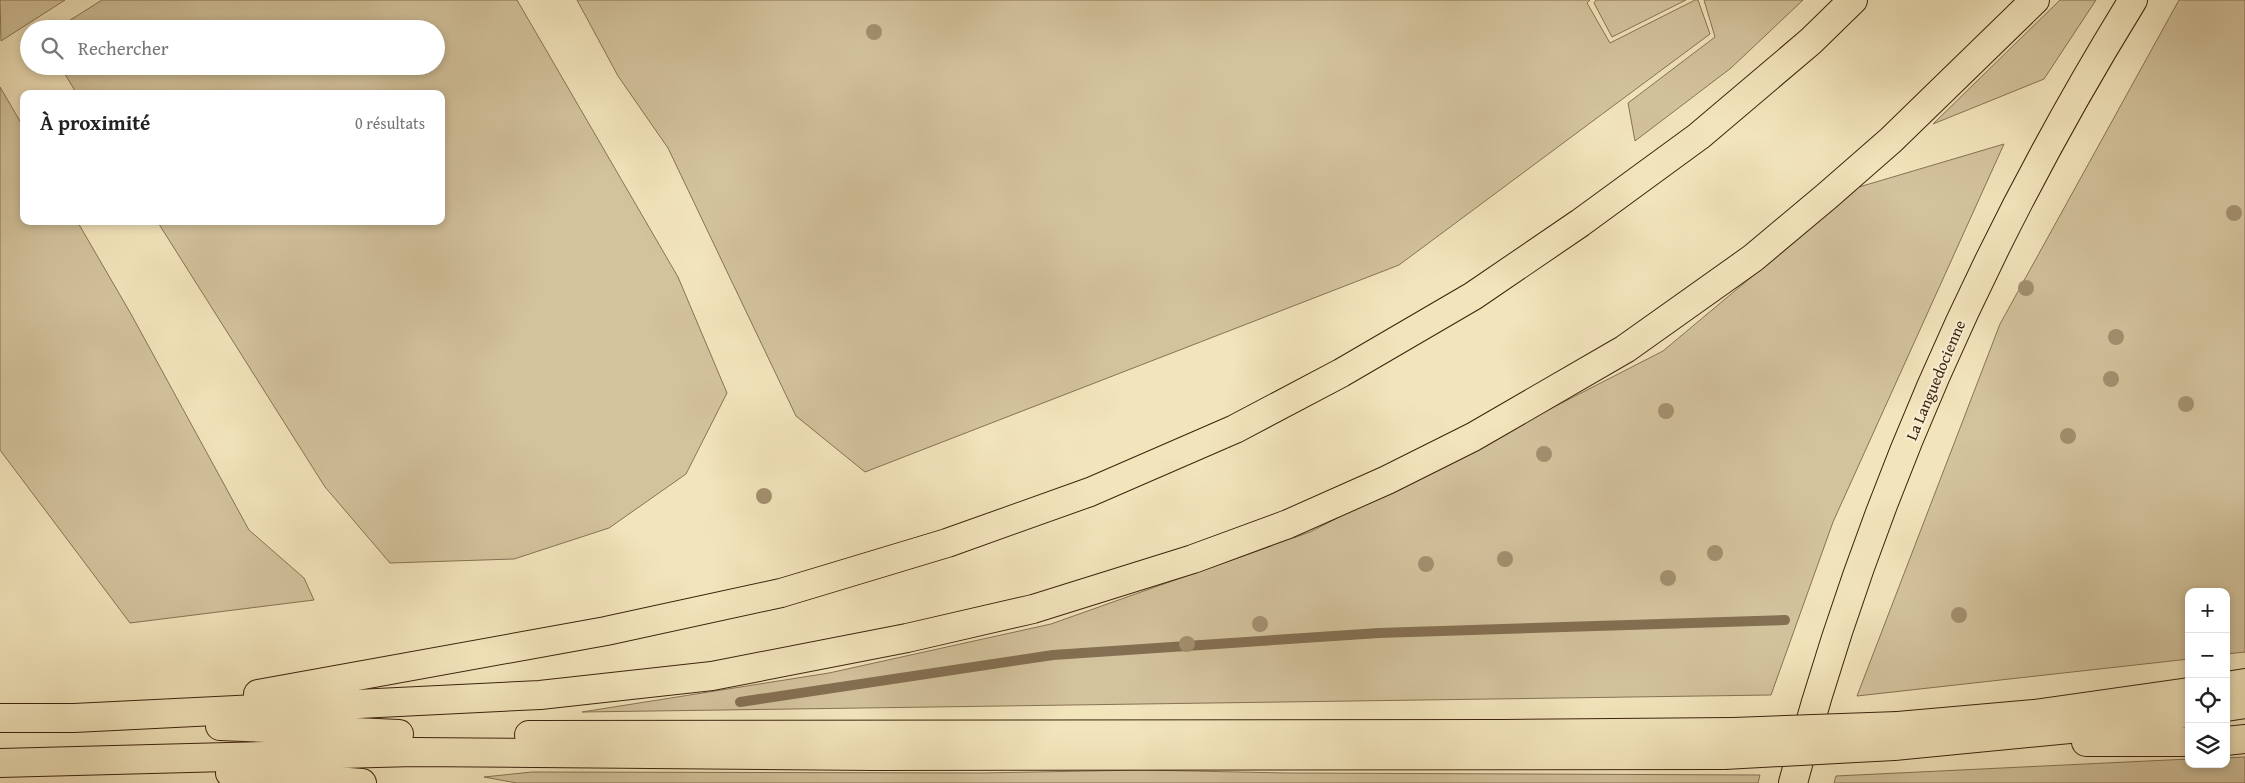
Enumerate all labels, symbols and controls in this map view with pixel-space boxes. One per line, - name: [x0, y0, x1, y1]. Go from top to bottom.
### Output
- search box: [20, 20, 445, 75]
- icon: search: [38, 34, 66, 62]
- text: Rechercher: [78, 34, 169, 62]
- text: À proximité: [40, 107, 150, 138]
- text: 0 résultats: [355, 111, 425, 135]
- street label: La Languedocienne: [1899, 316, 1971, 444]
- map controls: [2185, 588, 2230, 768]
- button: +: [2185, 588, 2230, 633]
- button: −: [2185, 633, 2230, 678]
- button: locate: [2185, 678, 2230, 723]
- button: layers: [2185, 723, 2230, 768]

